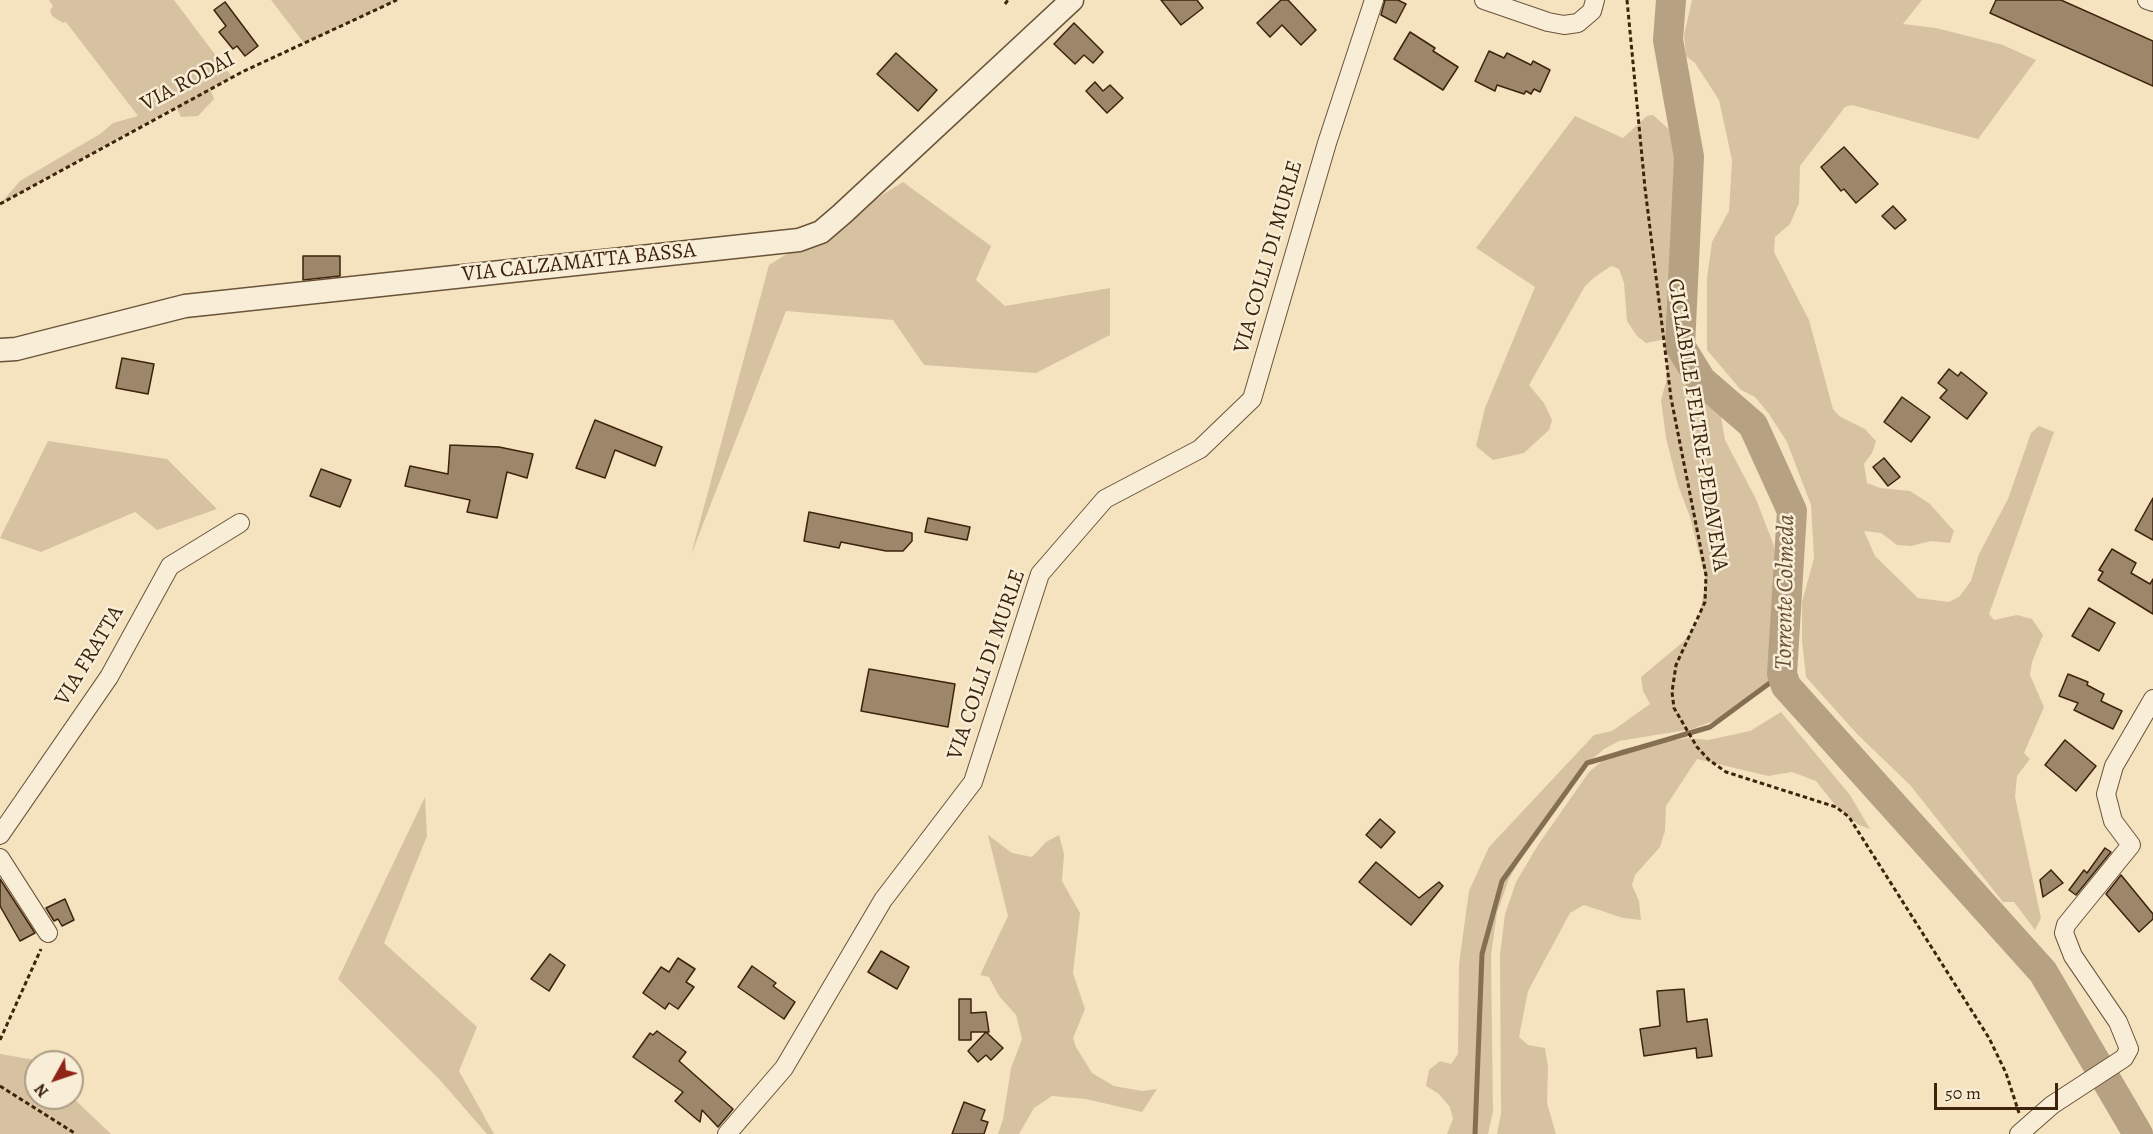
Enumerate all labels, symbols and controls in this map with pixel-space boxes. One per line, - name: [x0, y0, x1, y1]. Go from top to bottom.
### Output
- street label: VIA RODAI: [136, 46, 240, 118]
- street label: VIA COLLI DI MURLE: [1229, 158, 1309, 356]
- street label: VIA CALZAMATTA BASSA: [461, 238, 697, 288]
- street label: CICLABILE FELTRE-PEDAVENA: [1661, 277, 1733, 573]
- water label: Torrente Colmeda: [1770, 514, 1802, 670]
- street label: VIA COLLI DI MURLE: [942, 566, 1032, 764]
- street label: VIA FRATTA: [50, 601, 130, 711]
- north arrow: [24, 1050, 84, 1110]
- scale bar: [1937, 1071, 2062, 1109]
- text: N: [30, 1079, 54, 1102]
- text: 50 m: [1945, 1081, 1981, 1105]

